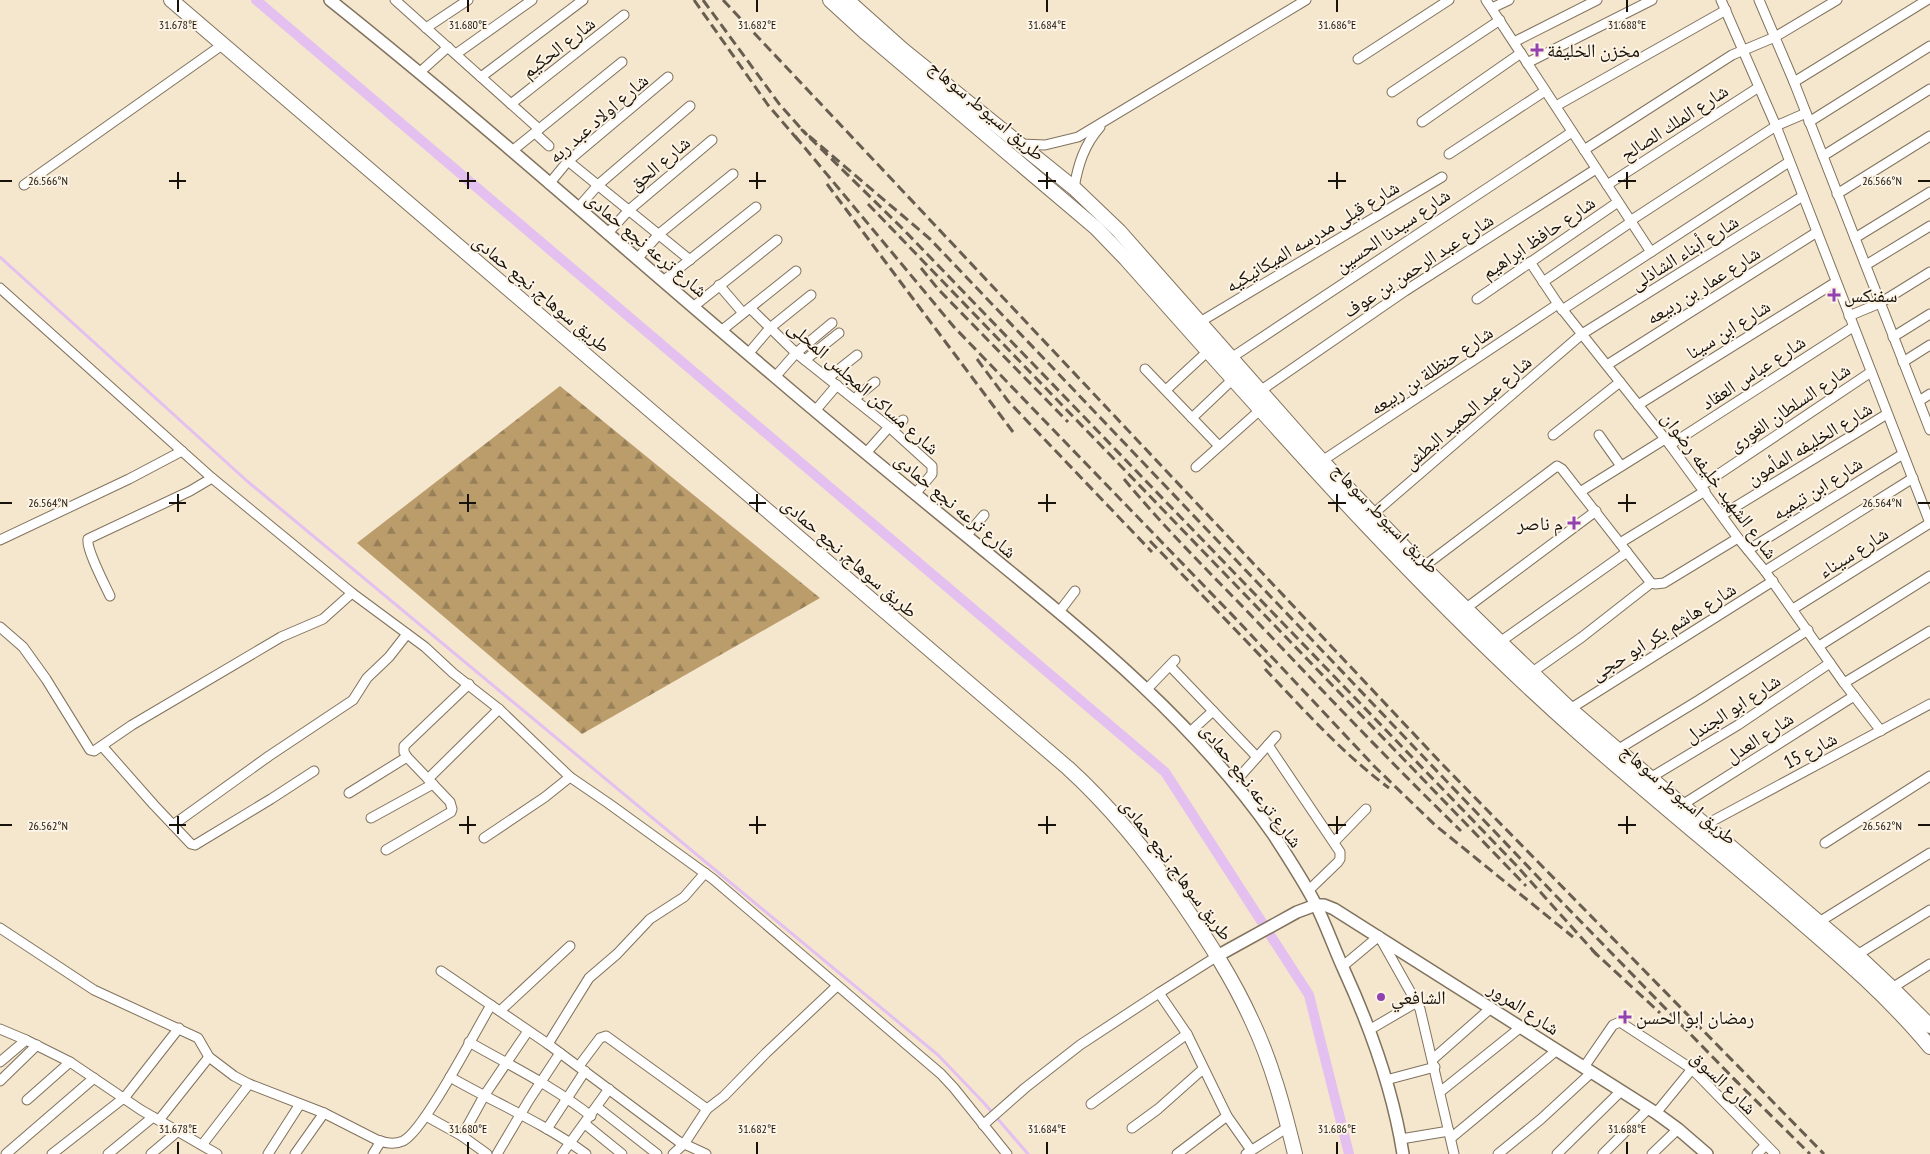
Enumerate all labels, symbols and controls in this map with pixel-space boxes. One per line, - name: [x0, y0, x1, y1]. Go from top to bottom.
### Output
- street label: شارع الحكيم: [516, 11, 600, 84]
- text: 31.678°E: [159, 17, 197, 32]
- text: 31.680°E: [449, 17, 487, 32]
- text: 31.682°E: [738, 17, 776, 32]
- text: 31.684°E: [1028, 17, 1066, 32]
- text: 31.686°E: [1318, 17, 1356, 32]
- text: 31.688°E: [1608, 17, 1646, 32]
- place label: مخزن الخليفة: [1547, 38, 1640, 62]
- marker: مخزن الخليفة: [1531, 44, 1543, 56]
- street label: طريق اسيوط, سوهاج: [924, 54, 1050, 166]
- street label: شارع اولاد عبد ربه: [543, 68, 653, 168]
- street label: شارع الملك الصالح: [1615, 78, 1733, 167]
- street label: شارع الحق: [623, 130, 695, 196]
- text: 26.566°N: [28, 173, 68, 188]
- text: 26.566°N: [1862, 173, 1902, 188]
- street label: شارع قبلى مدرسه الميكانيكيه: [1221, 175, 1403, 297]
- street label: شارع سيدنا الحسين: [1330, 182, 1454, 278]
- street label: شارع ترعه نجع حمادى: [580, 186, 713, 303]
- street label: شارع حافظ ابراهيم: [1476, 190, 1600, 285]
- street label: شارع عبد الرحمن بن عوف: [1338, 207, 1498, 323]
- street label: شارع أبناء الشاذلى: [1625, 209, 1743, 295]
- street label: طريق سوهاج, نجع حمادى: [468, 228, 616, 358]
- street label: شارع عمار بن ربيعه: [1642, 240, 1764, 330]
- place label: سفنكس: [1844, 283, 1897, 307]
- marker: سفنكس: [1828, 289, 1840, 301]
- street label: شارع ابن سينا: [1681, 294, 1775, 364]
- street label: شارع مساكن المجلس المحلى: [783, 315, 945, 459]
- street label: شارع حنظلة بن ربيعه: [1365, 320, 1497, 420]
- street label: شارع عباس العقاد: [1696, 329, 1810, 415]
- street label: شارع عبد الحميد البطش: [1398, 350, 1536, 474]
- street label: شارع السلطان الغورى: [1723, 357, 1855, 457]
- street label: شارع الخليفه المأمون: [1742, 396, 1876, 490]
- street label: شارع الشهيد خليفه رضوان: [1657, 406, 1783, 564]
- street label: شارع ترعه نجع حمادى: [889, 447, 1022, 564]
- street label: شارع ابن تيميه: [1768, 451, 1866, 525]
- street label: طريق اسيوط, سوهاج: [1327, 458, 1445, 578]
- street label: طريق سوهاج, نجع حمادى: [776, 491, 923, 623]
- text: 26.564°N: [28, 495, 68, 510]
- text: 26.564°N: [1862, 495, 1902, 510]
- place label: م ناصر: [1516, 511, 1563, 537]
- marker: م ناصر: [1567, 516, 1581, 530]
- street label: شارع سيناء: [1814, 521, 1892, 583]
- street label: شارع هاشم بكر ابو حجى: [1586, 577, 1741, 686]
- street label: شارع ابو الجندل: [1679, 668, 1785, 748]
- street label: شارع العدل: [1720, 706, 1798, 768]
- street label: شارع ترعه نجع حمادى: [1195, 718, 1308, 853]
- street label: شارع 15: [1779, 726, 1841, 774]
- street label: طريق اسيوط, سوهاج: [1616, 738, 1742, 850]
- street label: طريق سوهاج, نجع حمادى: [1115, 793, 1238, 946]
- text: 26.562°N: [28, 818, 68, 833]
- text: 26.562°N: [1862, 818, 1902, 833]
- street label: شارع المرور: [1483, 975, 1564, 1040]
- place label: الشافعي: [1391, 985, 1446, 1013]
- marker: الشافعي: [1375, 991, 1387, 1003]
- place label: رمضان ابو الحسن: [1636, 1005, 1754, 1029]
- marker: رمضان ابو الحسن: [1618, 1010, 1632, 1024]
- street label: شارع السوق: [1686, 1045, 1762, 1119]
- text: 31.678°E: [159, 1121, 197, 1136]
- text: 31.680°E: [449, 1121, 487, 1136]
- text: 31.682°E: [738, 1121, 776, 1136]
- text: 31.684°E: [1028, 1121, 1066, 1136]
- text: 31.686°E: [1318, 1121, 1356, 1136]
- text: 31.688°E: [1608, 1121, 1646, 1136]

